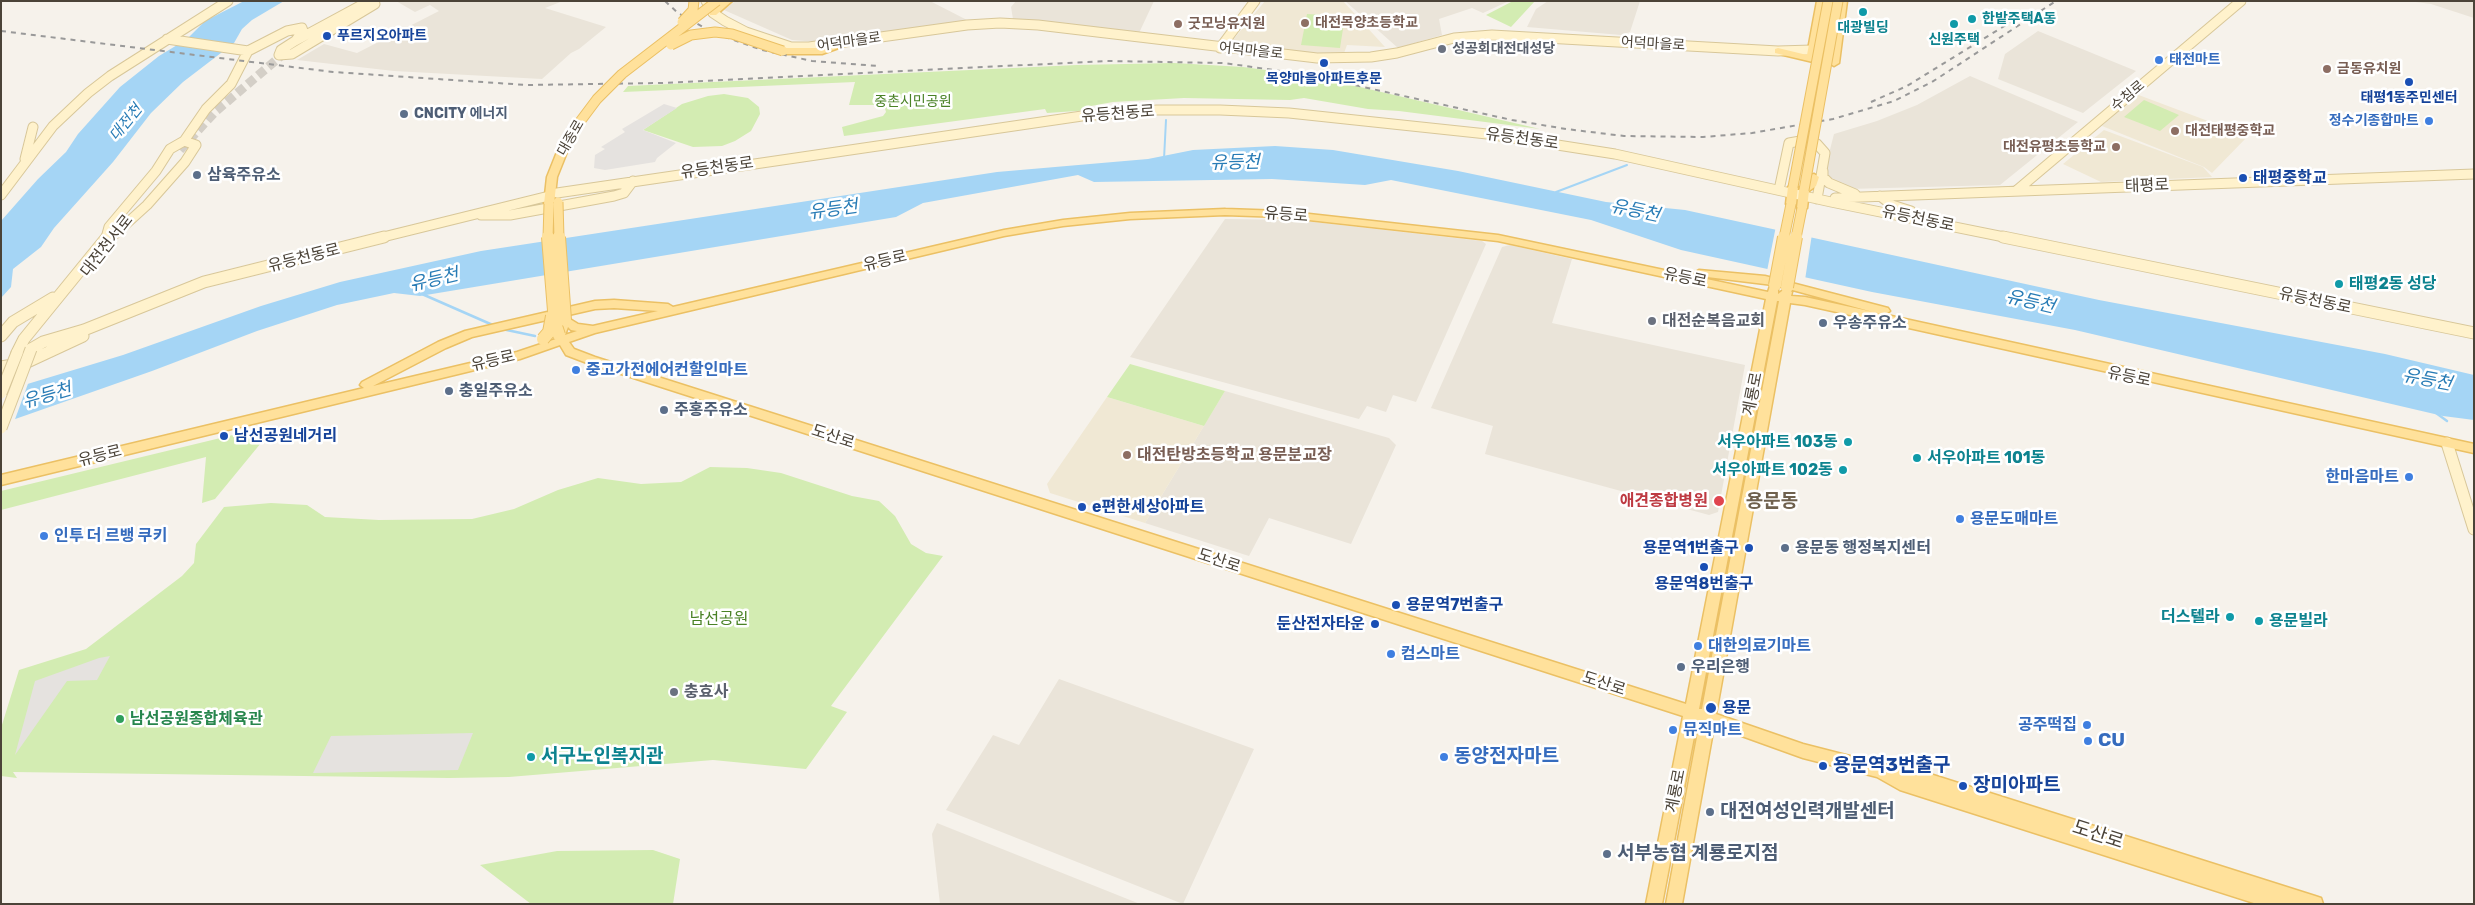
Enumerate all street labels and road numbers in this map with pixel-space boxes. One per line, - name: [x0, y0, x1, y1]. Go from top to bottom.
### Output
- street label: 어덕마을로: [816, 29, 882, 55]
- street label: 어덕마을로: [1620, 34, 1686, 54]
- street label: 어덕마을로: [1218, 39, 1284, 63]
- street label: 수침로: [2108, 77, 2148, 115]
- street label: 유등천동로: [1081, 102, 1155, 126]
- street label: 대종로: [554, 117, 588, 159]
- street label: 유등천동로: [1484, 124, 1560, 154]
- street label: 유등천동로: [679, 153, 755, 183]
- street label: 태평로: [2125, 176, 2169, 196]
- street label: 유등천동로: [1880, 202, 1956, 236]
- street label: 유등로: [1263, 204, 1309, 226]
- street label: 대전천서로: [77, 211, 137, 281]
- street label: 유등천동로: [266, 240, 342, 276]
- street label: 유등로: [861, 247, 909, 275]
- street label: 유등로: [1661, 264, 1709, 292]
- street label: 유등천동로: [2277, 284, 2353, 318]
- street label: 유등로: [469, 347, 517, 375]
- street label: 유등로: [2105, 363, 2153, 391]
- street label: 계룡로: [1739, 370, 1767, 418]
- street label: 도산로: [809, 421, 857, 453]
- street label: 유등로: [76, 441, 124, 471]
- street label: 도산로: [1195, 545, 1243, 577]
- street label: 도산로: [1580, 668, 1628, 700]
- street label: 계룡로: [1662, 767, 1690, 815]
- street label: 도산로: [2070, 816, 2126, 854]

